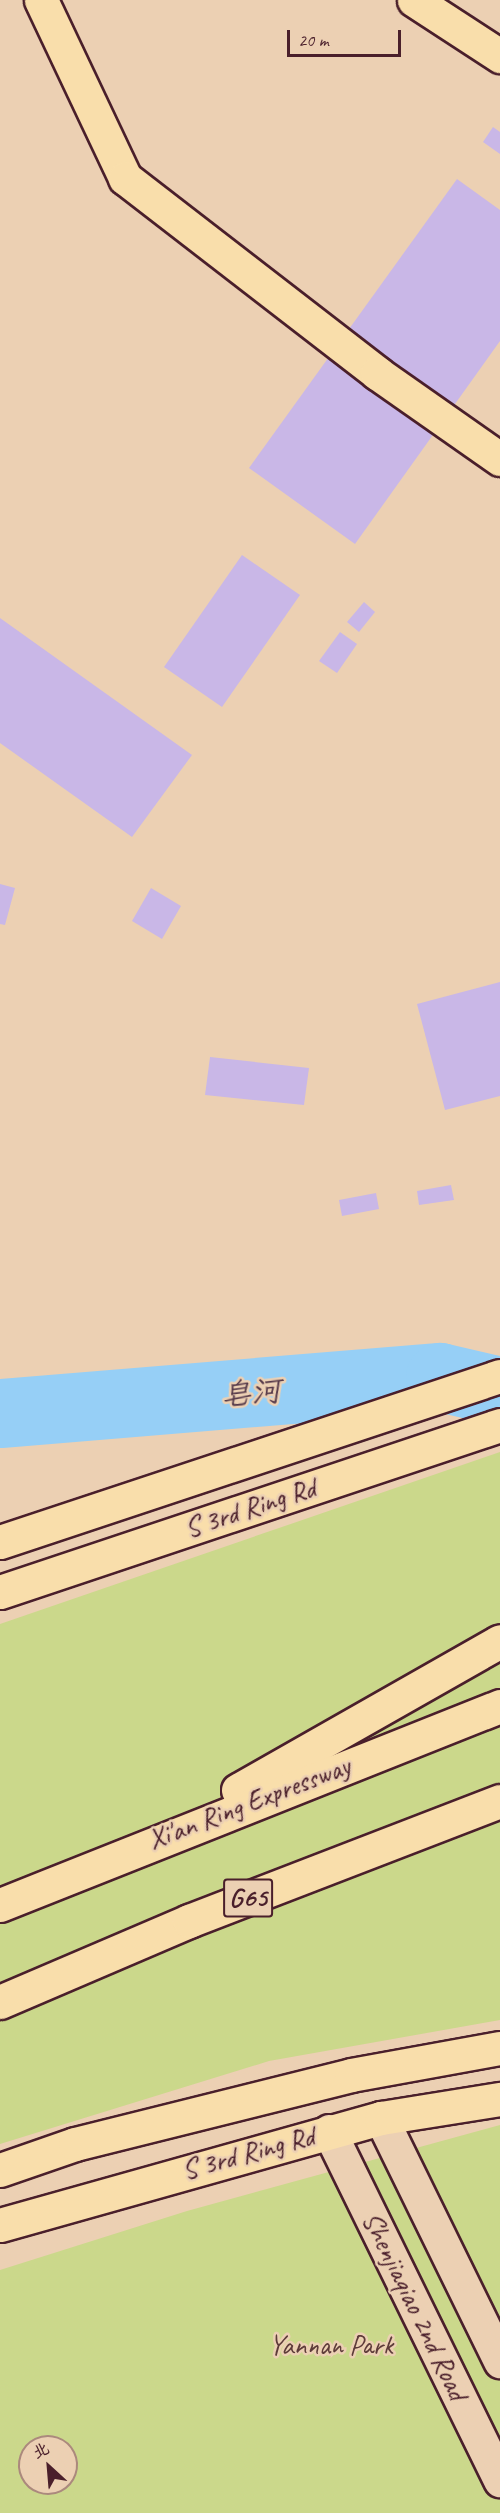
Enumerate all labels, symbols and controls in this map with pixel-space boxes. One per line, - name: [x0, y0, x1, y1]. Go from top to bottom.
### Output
- scale bar: [290, 18, 404, 56]
- text: 20 m: [298, 29, 329, 51]
- water label: 皂河: [220, 1372, 282, 1414]
- street label: S 3rd Ring Rd: [180, 1471, 320, 1545]
- street label: Xi'an Ring Expressway: [143, 1749, 355, 1857]
- road number: G65: [222, 1874, 274, 1922]
- street label: S 3rd Ring Rd: [178, 2119, 318, 2187]
- street label: Shenjiaqiao 2nd Road: [355, 2207, 475, 2405]
- park label: Yannan Park: [269, 2328, 393, 2362]
- north arrow: [18, 2435, 78, 2495]
- text: 北: [29, 2438, 53, 2463]

